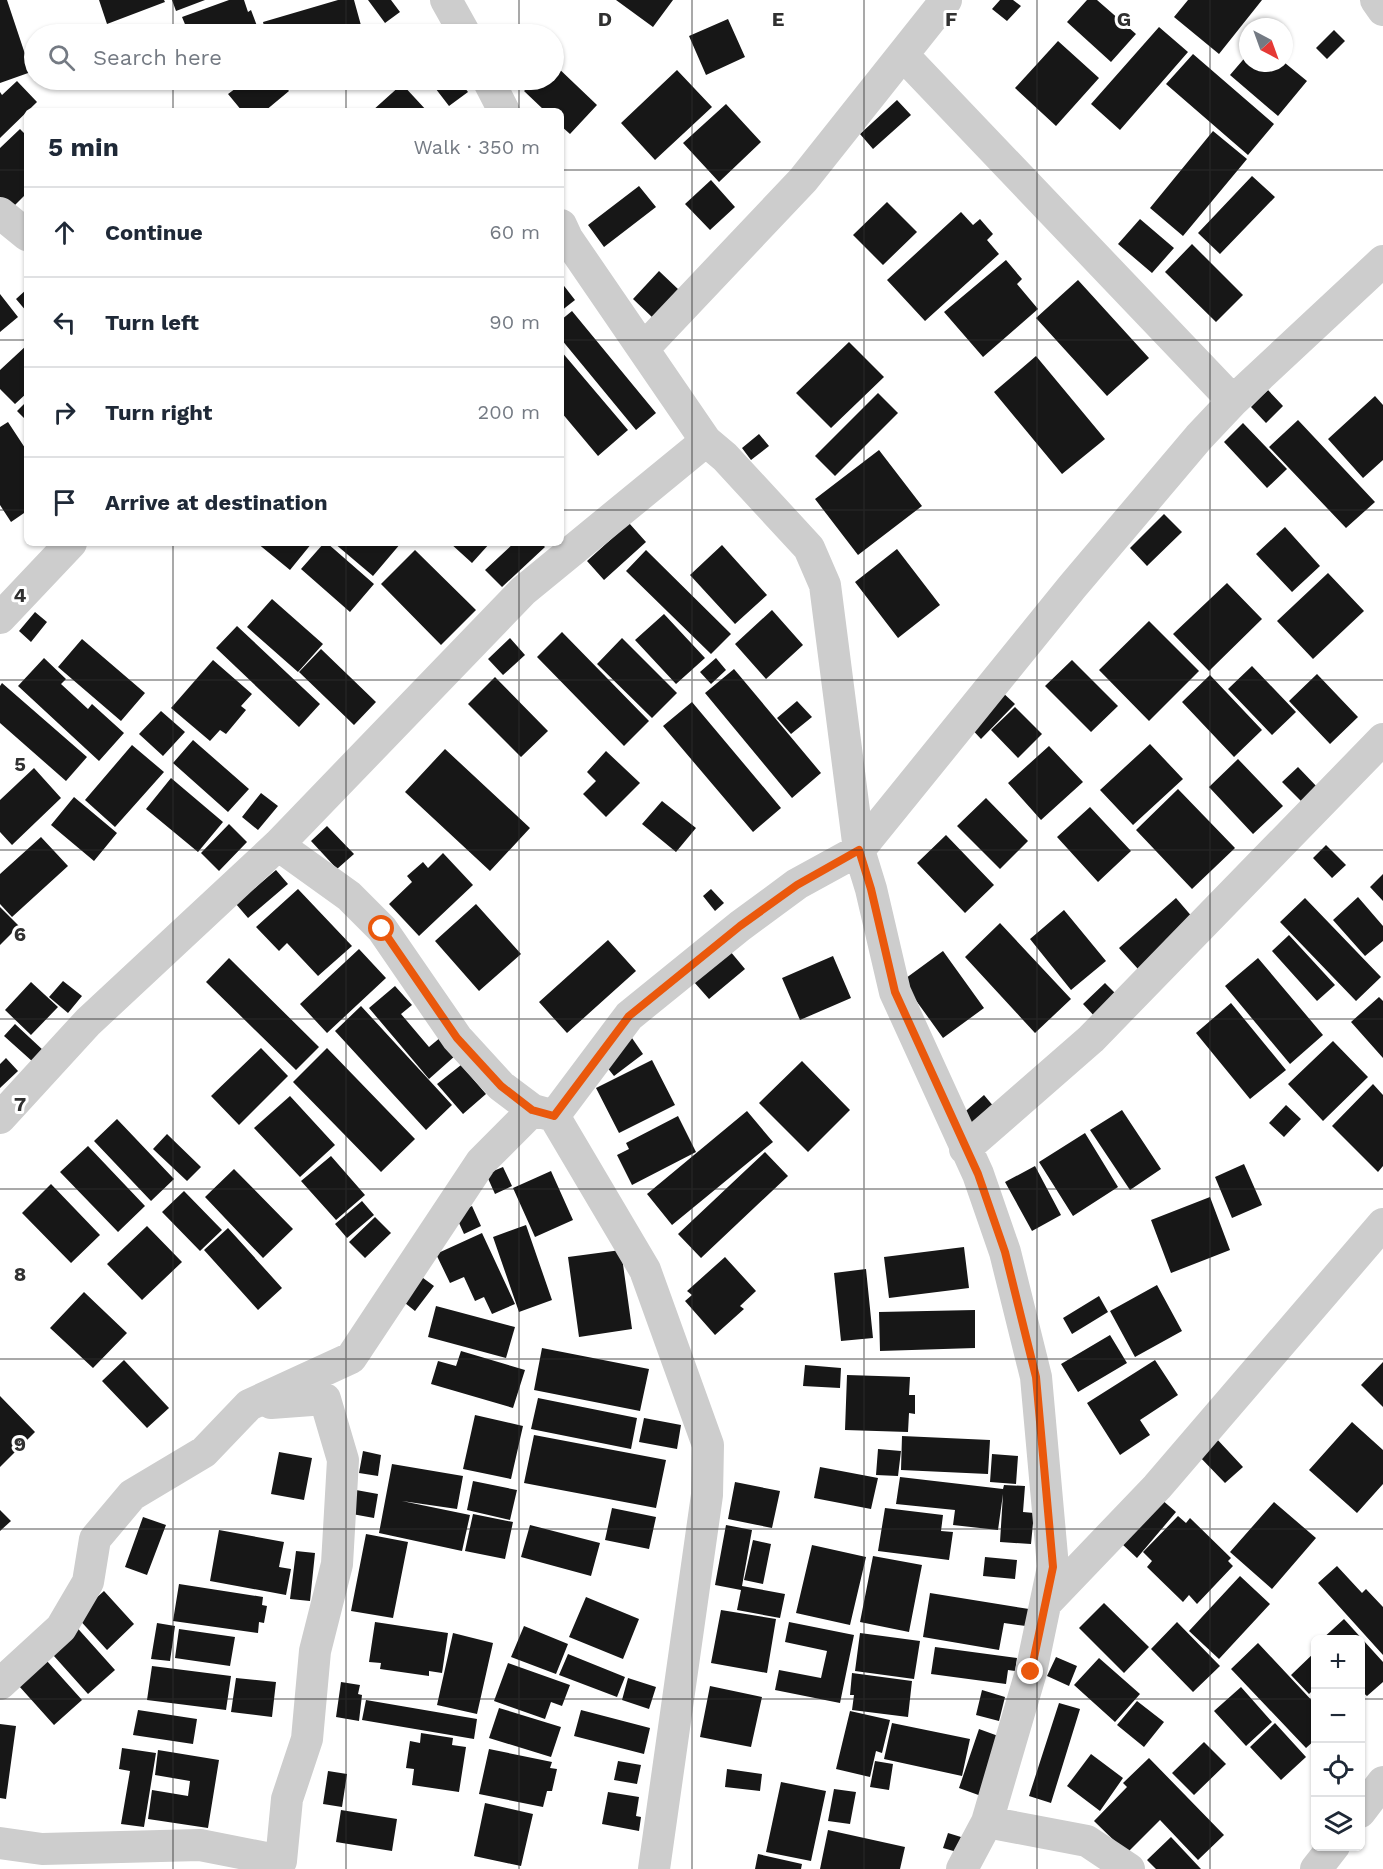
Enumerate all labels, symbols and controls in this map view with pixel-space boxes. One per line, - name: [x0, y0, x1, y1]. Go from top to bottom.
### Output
- text: D: [598, 7, 612, 31]
- text: E: [772, 7, 784, 31]
- text: F: [945, 7, 957, 31]
- text: G: [1117, 7, 1131, 31]
- north arrow: [1239, 18, 1293, 72]
- search box: [24, 24, 564, 90]
- icon: search: [45, 41, 78, 74]
- text: Search here: [93, 45, 222, 70]
- text: 5 min: [48, 132, 119, 162]
- text: Walk · 350 m: [413, 135, 540, 159]
- icon: ahead: [48, 216, 81, 249]
- text: Continue: [105, 220, 203, 245]
- text: 60 m: [490, 220, 540, 244]
- icon: left: [48, 306, 81, 339]
- text: Turn left: [105, 310, 199, 335]
- text: 90 m: [489, 310, 540, 334]
- icon: right: [48, 396, 81, 429]
- text: Turn right: [105, 400, 212, 425]
- text: 200 m: [478, 400, 540, 424]
- icon: arrive: [48, 486, 81, 519]
- text: Arrive at destination: [105, 490, 328, 515]
- text: 4: [14, 583, 27, 607]
- text: 5: [14, 752, 26, 776]
- route start: [368, 915, 394, 941]
- text: 6: [14, 922, 26, 946]
- text: 7: [14, 1092, 26, 1116]
- text: 8: [14, 1262, 26, 1286]
- text: 9: [14, 1432, 26, 1456]
- map controls: [1311, 1635, 1365, 1851]
- button: +: [1311, 1635, 1365, 1689]
- route end: [1017, 1658, 1043, 1684]
- button: −: [1311, 1689, 1365, 1743]
- button: locate: [1311, 1743, 1365, 1797]
- button: layers: [1311, 1797, 1365, 1851]

